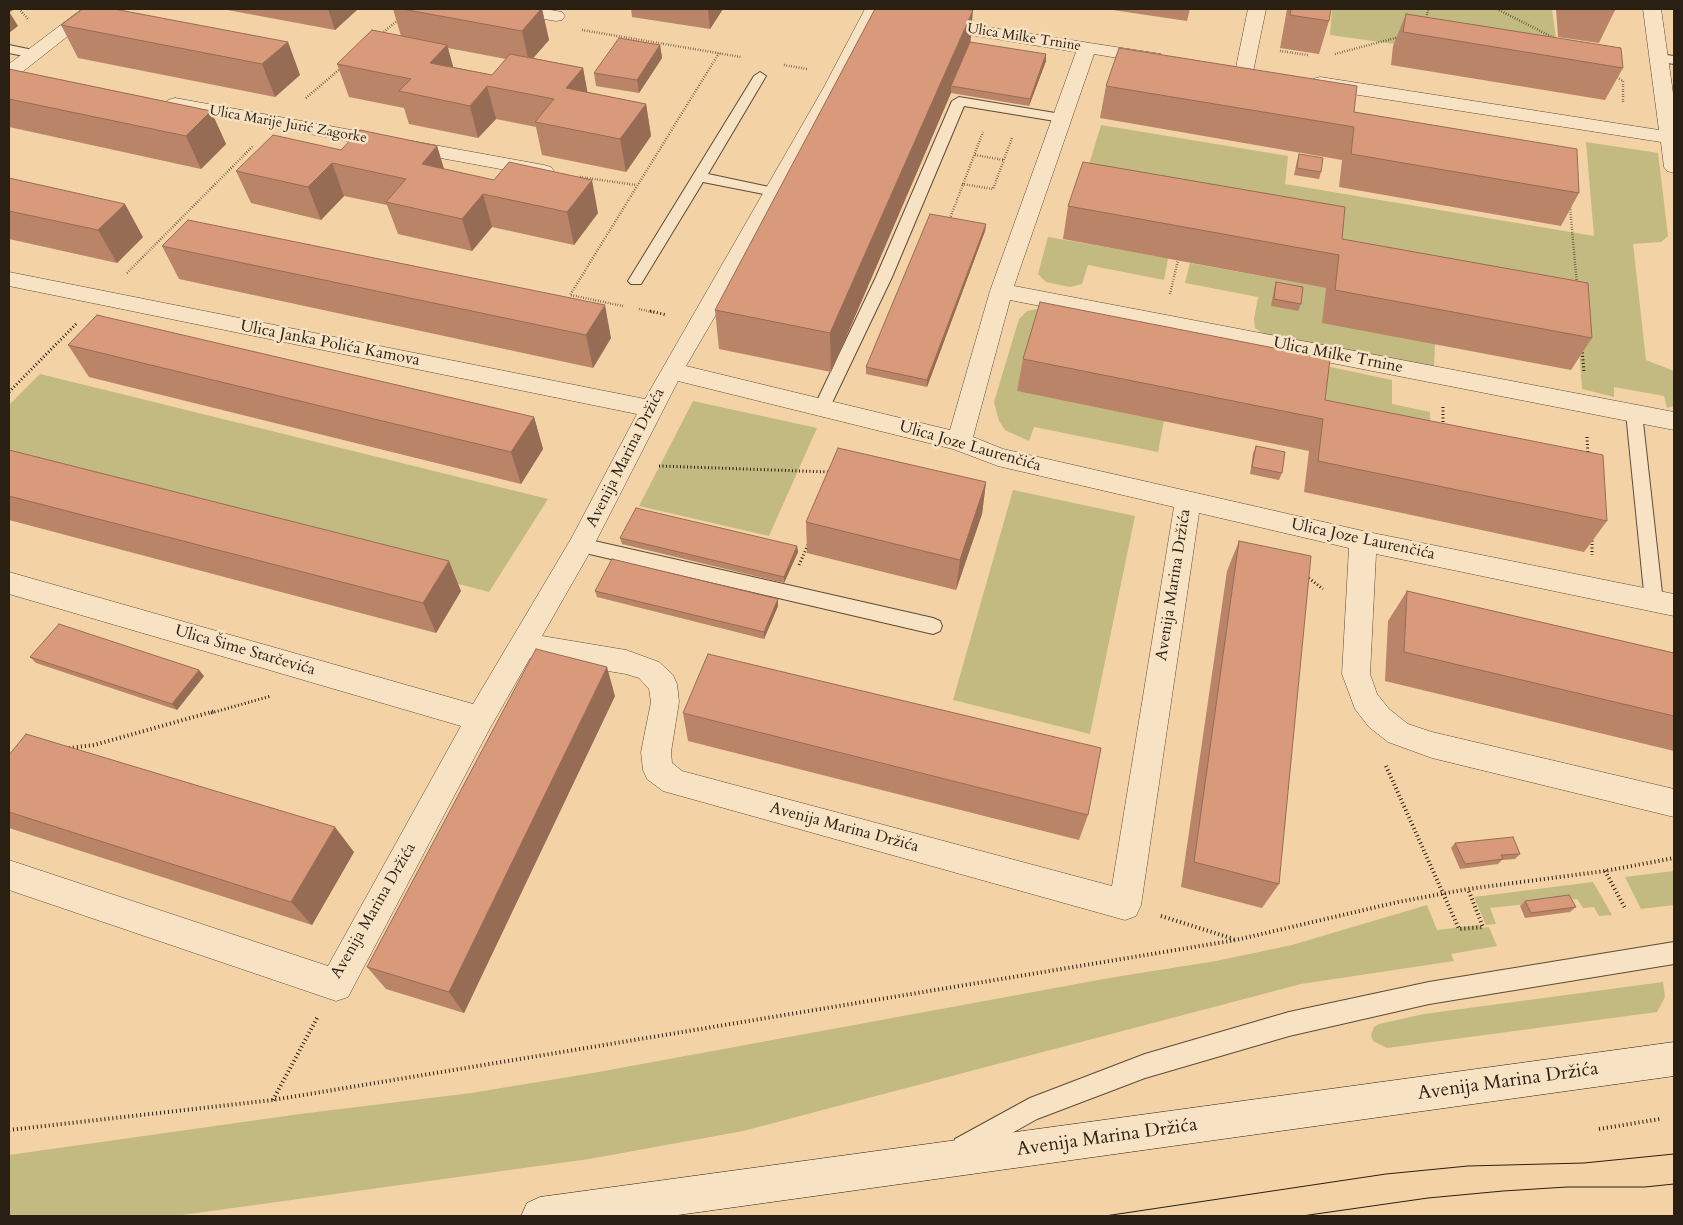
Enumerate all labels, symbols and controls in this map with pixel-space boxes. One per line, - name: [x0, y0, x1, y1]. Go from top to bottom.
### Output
- street label: Ulica Milke Trnine: [966, 21, 1082, 55]
- street label: Ulica Marije Jurić Zagorke: [208, 103, 368, 147]
- street label: Ulica Janka Polića Kamova: [239, 317, 421, 371]
- street label: Ulica Milke Trnine: [1272, 334, 1404, 378]
- street label: Avenija Marina Držića: [583, 385, 669, 531]
- street label: Ulica Joze Laurenčića: [897, 418, 1043, 476]
- street label: Avenija Marina Držića: [1153, 508, 1195, 662]
- street label: Ulica Joze Laurenčića: [1289, 515, 1437, 565]
- street label: Ulica Šime Starčevića: [173, 622, 317, 680]
- street label: Avenija Marina Držića: [767, 799, 921, 857]
- street label: Avenija Marina Držića: [327, 840, 421, 982]
- street label: Avenija Marina Držića: [1416, 1058, 1600, 1106]
- street label: Avenija Marina Držića: [1015, 1114, 1199, 1162]

